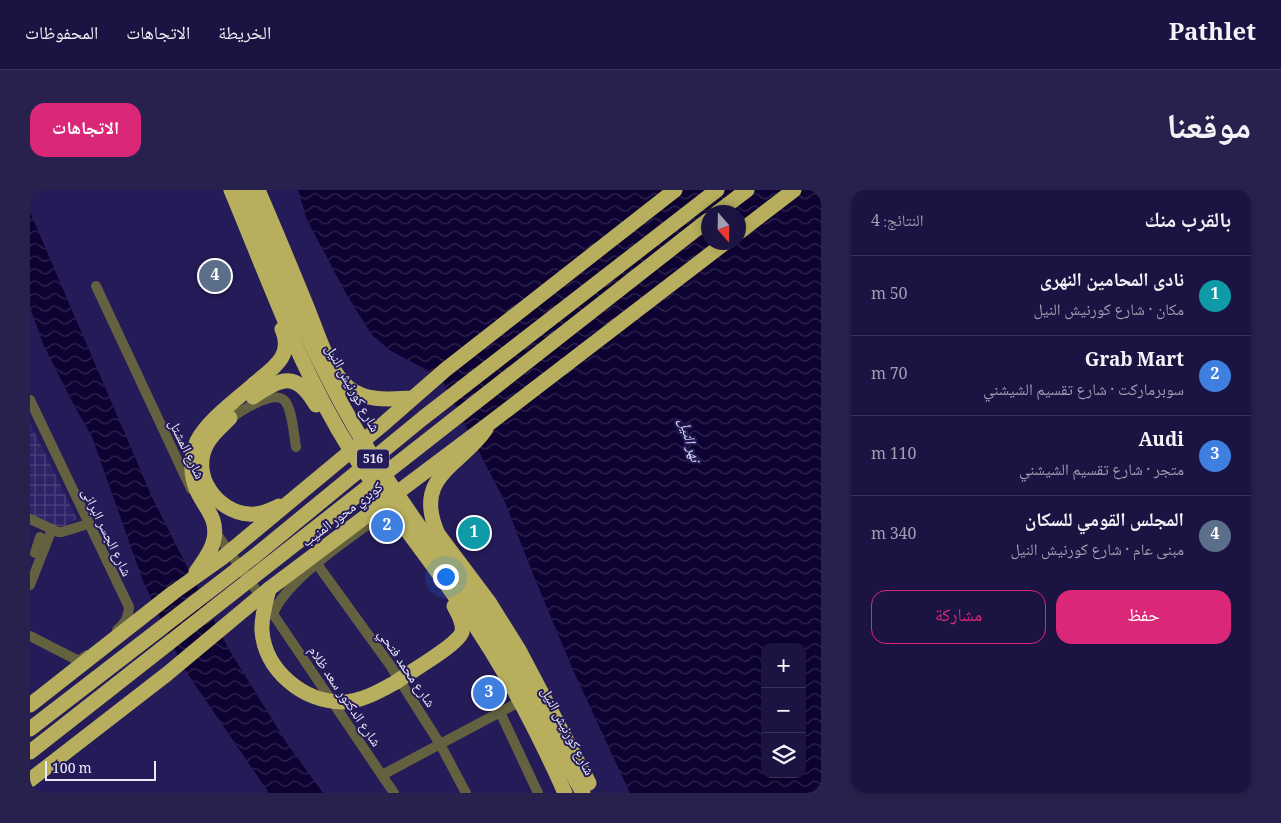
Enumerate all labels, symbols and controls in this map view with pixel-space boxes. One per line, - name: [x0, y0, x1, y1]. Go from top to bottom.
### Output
- text: Pathlet: [1169, 14, 1256, 55]
- text: المحفوظات: [25, 20, 98, 50]
- text: الاتجاهات: [126, 20, 190, 50]
- text: الخريطة: [218, 20, 271, 50]
- text: موقعنا: [1166, 101, 1251, 160]
- button: الاتجاهات: [30, 103, 141, 157]
- north arrow: [701, 205, 746, 250]
- text: بالقرب منك: [1144, 205, 1231, 240]
- text: النتائج: 4: [871, 209, 924, 236]
- pin: 4: [199, 257, 231, 295]
- text: نادى المحامين النهرى: [1040, 266, 1184, 298]
- text: 50 m: [871, 282, 908, 309]
- text: 1: [1211, 282, 1219, 309]
- text: مكان · شارع كورنيش النيل: [1034, 298, 1184, 325]
- street label: شارع كورنيش النيل: [317, 341, 385, 437]
- text: Grab Mart: [1085, 346, 1184, 378]
- text: 70 m: [871, 362, 908, 389]
- text: 2: [1211, 362, 1219, 389]
- text: سوبرماركت · شارع تقسيم الشيشني: [983, 378, 1184, 405]
- street label: شارع المشتل: [160, 416, 210, 484]
- water label: نهر النيل: [669, 416, 708, 468]
- text: Audi: [1138, 426, 1184, 458]
- text: 110 m: [871, 442, 917, 469]
- text: 3: [1211, 442, 1219, 469]
- road number: 516: [357, 450, 389, 468]
- text: متجر · شارع تقسيم الشيشني: [1019, 458, 1184, 485]
- street label: كوبري محور المنيب: [297, 477, 389, 554]
- street label: شارع الجسر البرانى: [73, 484, 137, 581]
- text: المجلس القومي للسكان: [1025, 506, 1184, 538]
- pin: 2: [371, 507, 403, 545]
- pin: 1: [458, 514, 490, 552]
- text: 340 m: [871, 522, 917, 549]
- text: 4: [1211, 522, 1219, 549]
- text: مبنى عام · شارع كورنيش النيل: [1010, 538, 1184, 565]
- your location: [433, 564, 459, 590]
- button: مشاركة: [871, 590, 1046, 644]
- button: حفظ: [1056, 590, 1231, 644]
- street label: شارع محمد فتحي: [370, 625, 441, 713]
- street label: شارع الدكتور سعد ظلام: [300, 642, 386, 753]
- map controls: [761, 643, 806, 778]
- button: +: [761, 643, 806, 688]
- pin: 3: [473, 674, 505, 712]
- street label: شارع كورنيش النيل: [533, 683, 600, 781]
- button: −: [761, 688, 806, 733]
- button: layers: [761, 733, 806, 778]
- scale bar: [45, 758, 156, 781]
- text: 100 m: [52, 758, 92, 782]

